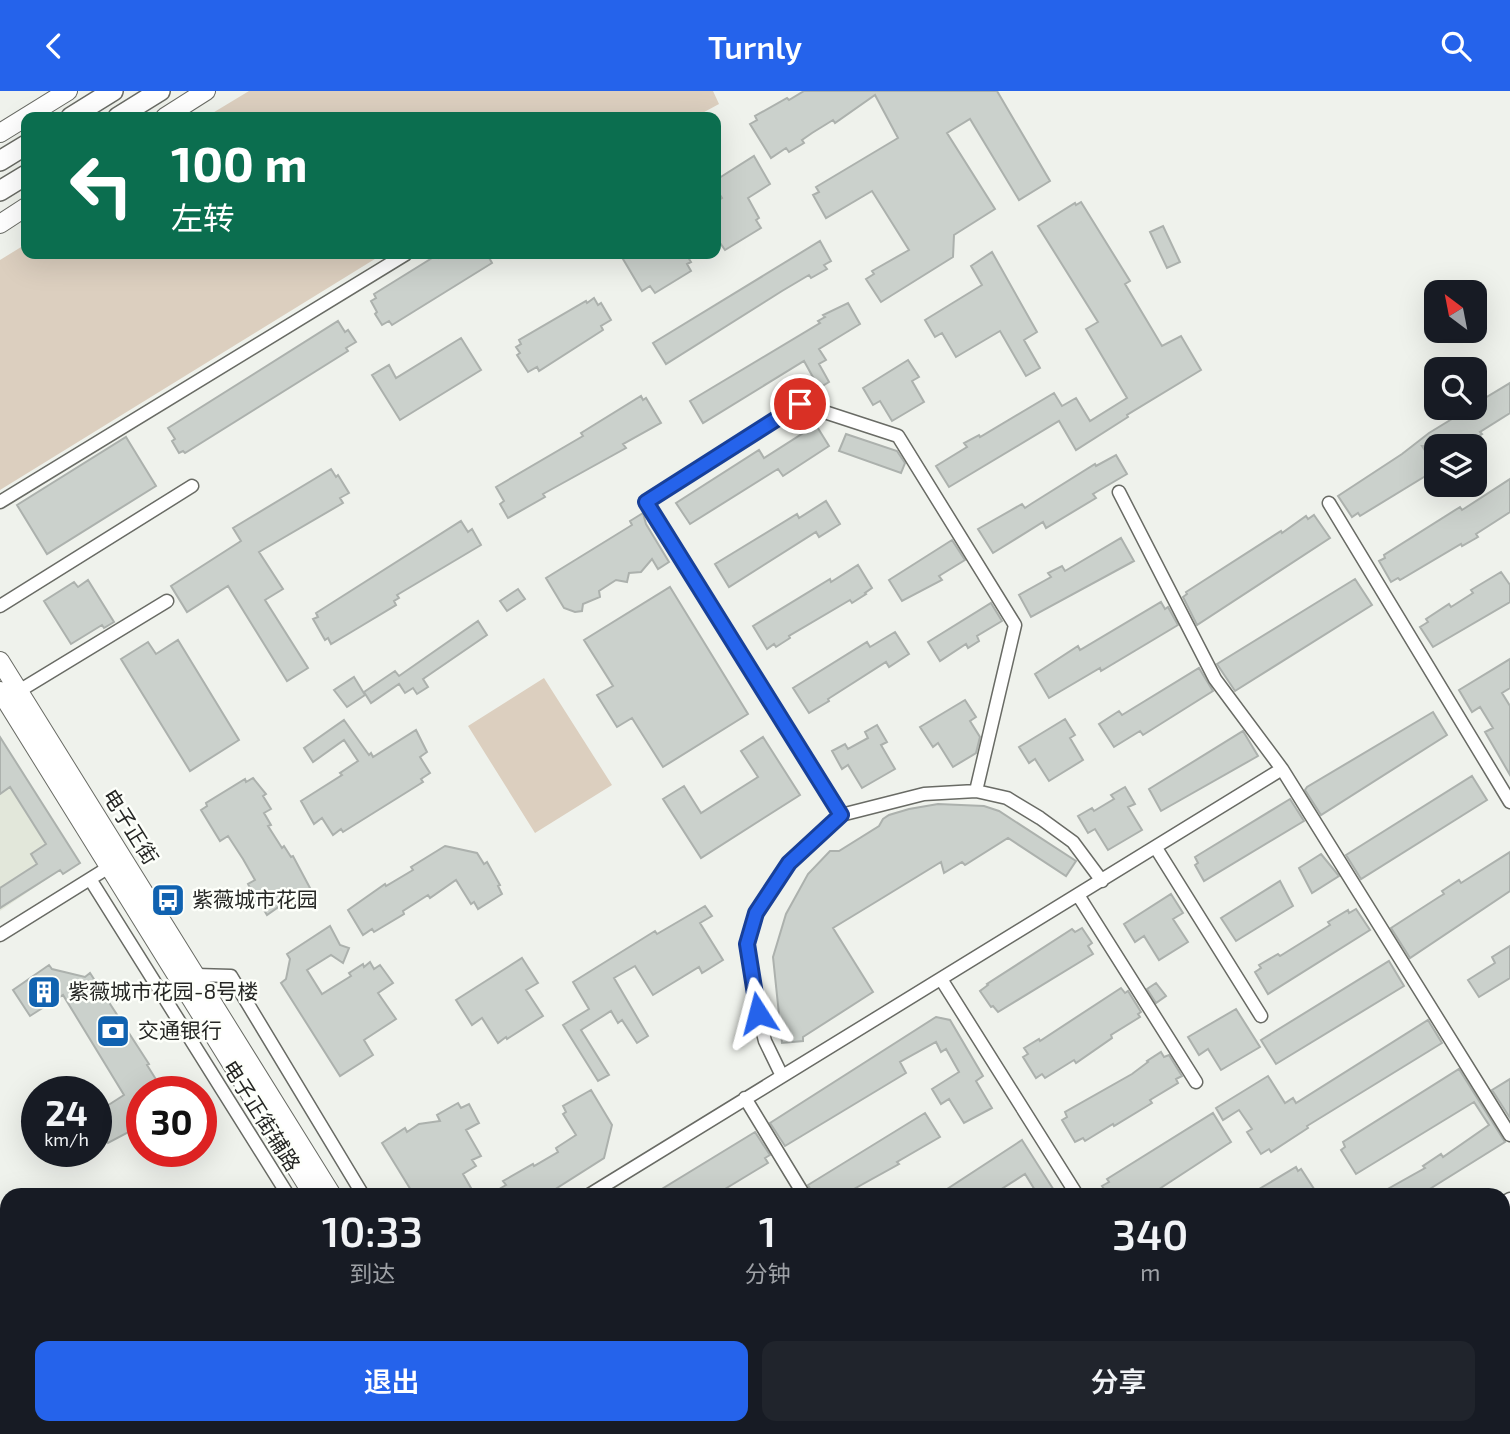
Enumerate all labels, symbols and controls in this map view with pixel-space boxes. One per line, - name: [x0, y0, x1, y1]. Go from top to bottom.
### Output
- icon: back: [35, 27, 73, 65]
- text: Turnly: [708, 27, 802, 65]
- icon: search: [1437, 27, 1475, 65]
- text: 100 m: [171, 133, 308, 192]
- icon: left: [56, 140, 147, 231]
- text: 左转: [171, 198, 235, 236]
- north arrow: [1424, 280, 1488, 343]
- map controls: [1424, 280, 1487, 497]
- button: search: [1424, 357, 1487, 420]
- pin: [770, 374, 830, 434]
- icon: arrive: [781, 385, 819, 423]
- button: layers: [1424, 434, 1487, 497]
- street label: 电子正街: [98, 784, 164, 868]
- bus stop icon: 紫薇城市花园: [149, 881, 187, 919]
- place label: 紫薇城市花园: [192, 886, 318, 911]
- building icon: 紫薇城市花园-8号楼: [25, 973, 63, 1011]
- position arrow: [721, 976, 795, 1050]
- place label: 紫薇城市花园-8号楼: [68, 978, 258, 1003]
- bank icon: 交通银行: [94, 1012, 132, 1050]
- place label: 交通银行: [138, 1017, 222, 1042]
- street label: 电子正街辅路: [218, 1055, 306, 1175]
- speed limit sign: 30: [126, 1076, 217, 1167]
- text: 24: [45, 1091, 88, 1133]
- text: km/h: [44, 1128, 89, 1150]
- text: 10:33: [322, 1205, 423, 1255]
- text: 1: [759, 1205, 776, 1255]
- text: 340: [1112, 1208, 1188, 1258]
- text: m: [1140, 1258, 1160, 1286]
- text: 到达: [349, 1259, 395, 1287]
- text: 分钟: [745, 1259, 791, 1287]
- button: 退出: [35, 1341, 748, 1421]
- button: 分享: [762, 1341, 1475, 1421]

